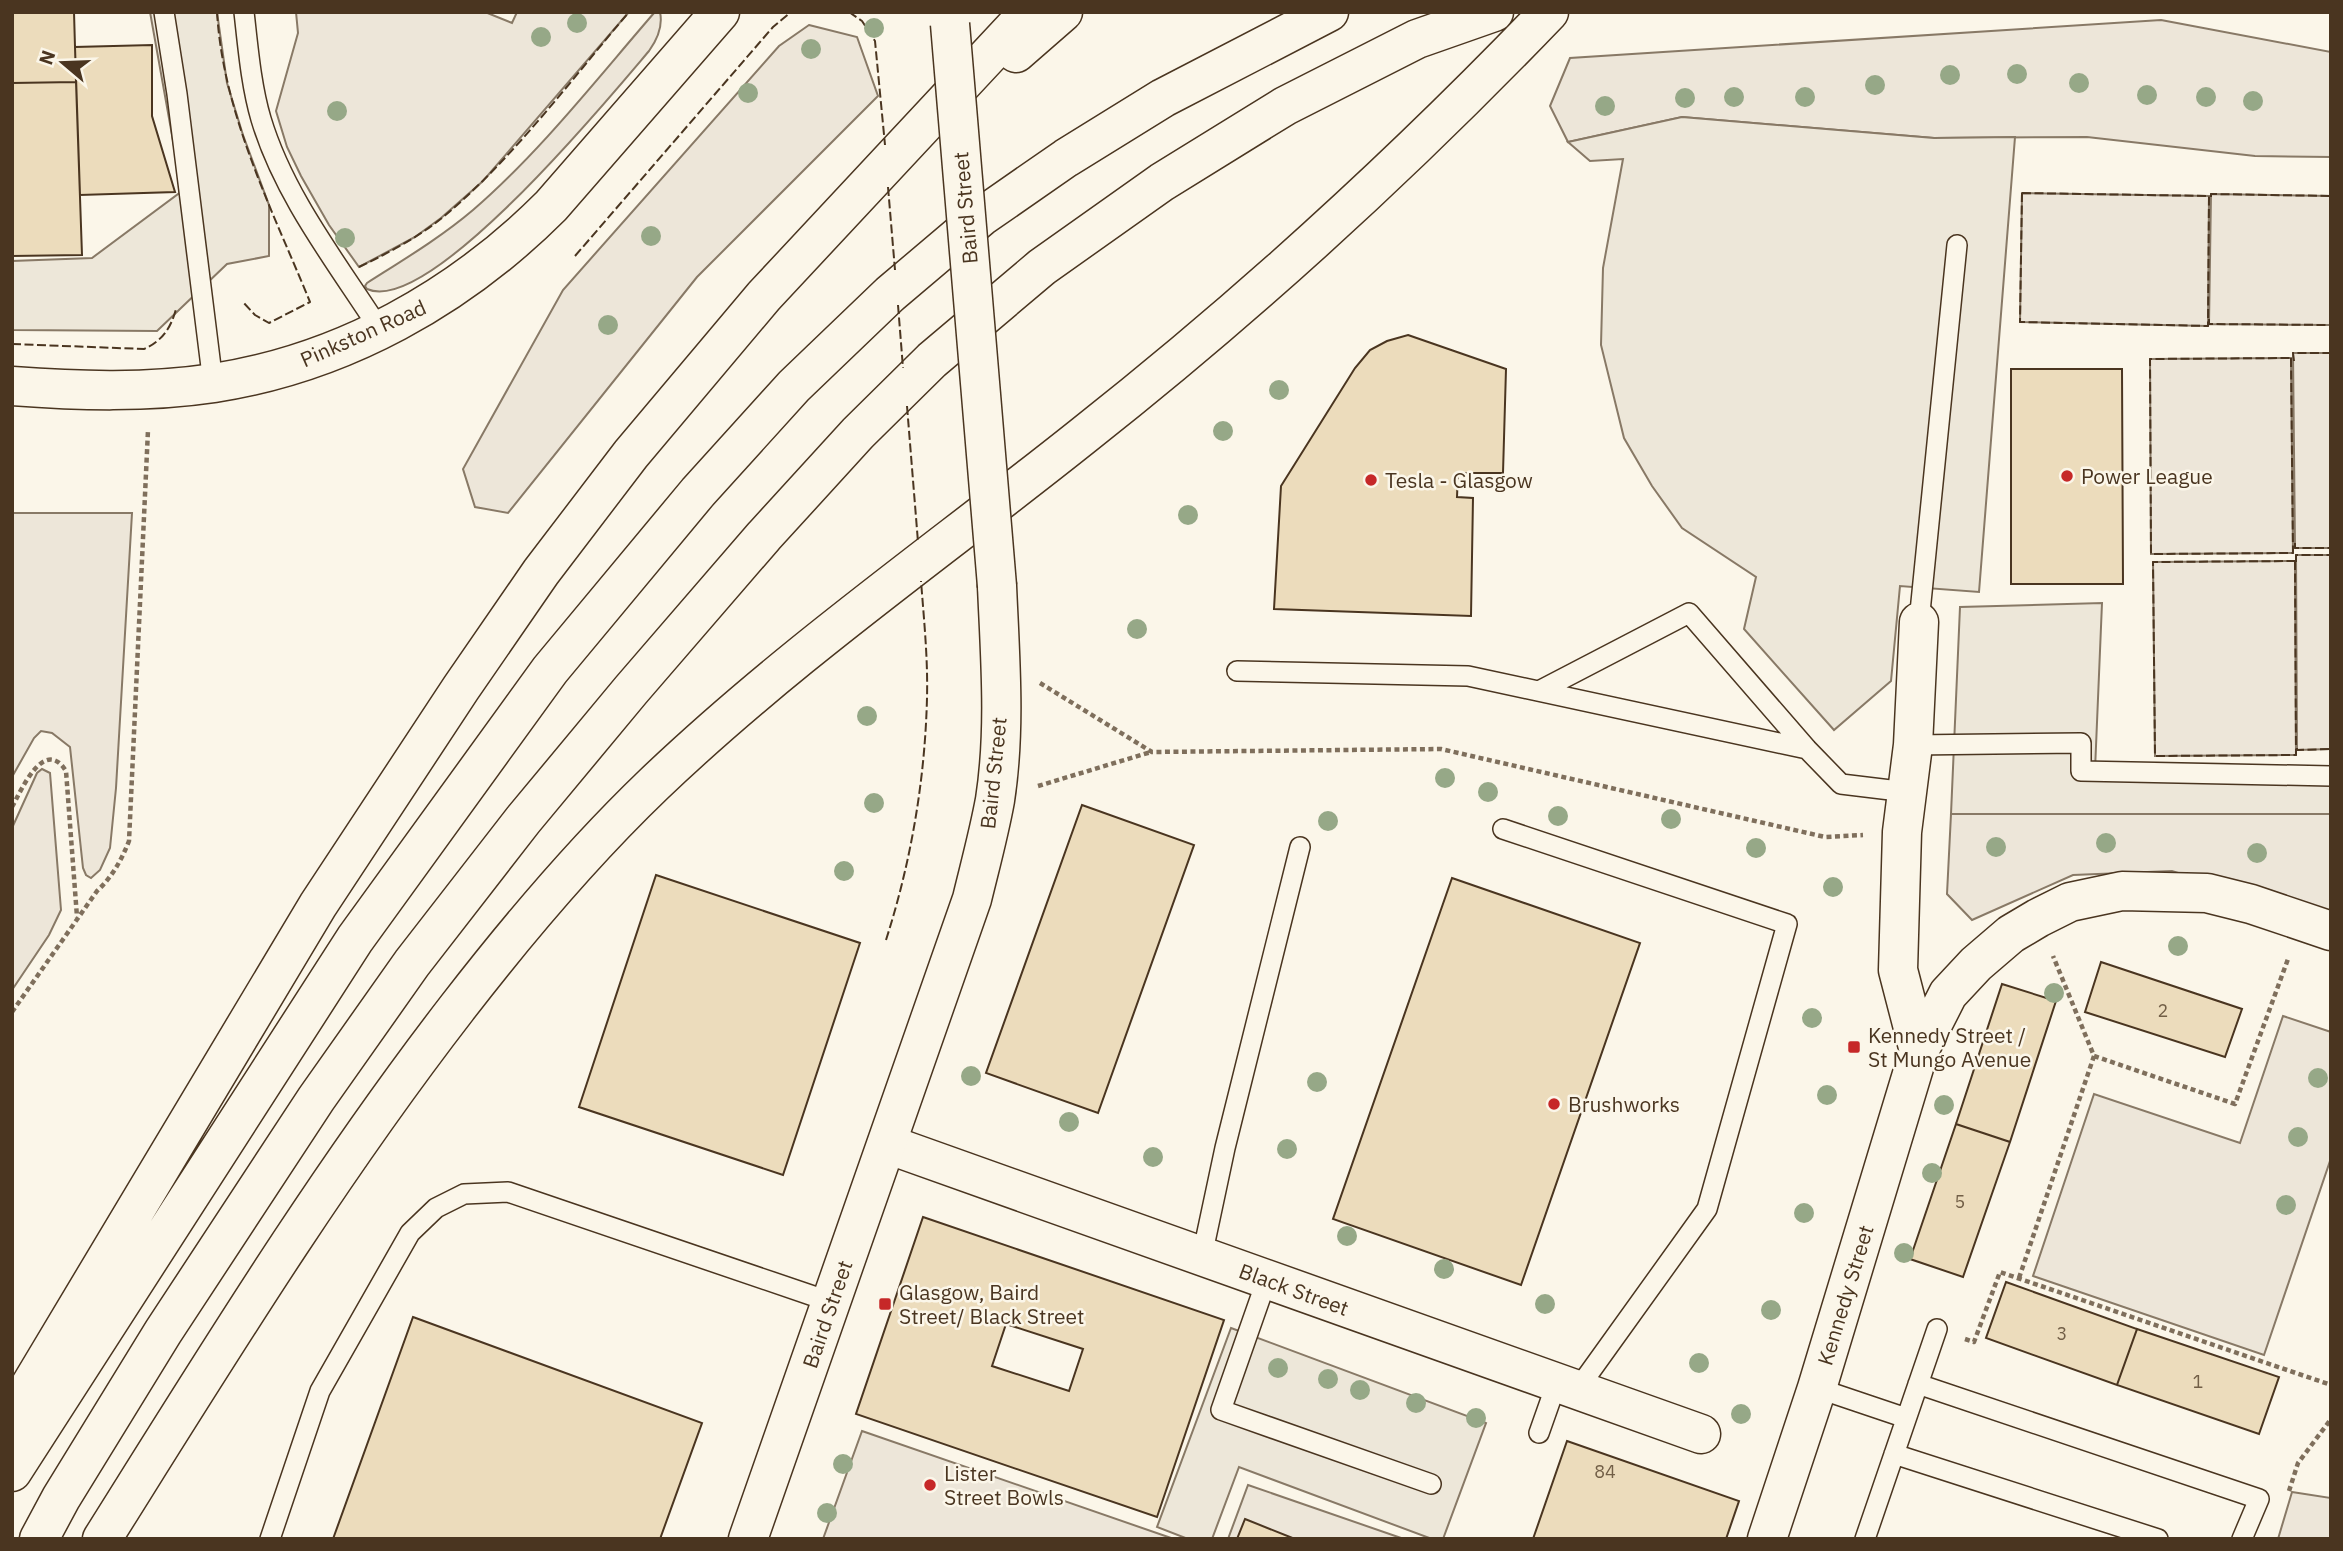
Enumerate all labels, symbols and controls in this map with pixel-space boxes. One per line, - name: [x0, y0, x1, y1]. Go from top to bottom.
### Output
- north arrow: [28, 28, 98, 98]
- text: N: [33, 47, 61, 68]
- street label: Baird Street: [946, 151, 984, 265]
- street label: Pinkston Road: [296, 293, 430, 373]
- place label: Power League: [2081, 462, 2213, 490]
- place label: Tesla - Glasgow: [1385, 466, 1533, 494]
- marker: Power League: [2059, 468, 2075, 484]
- marker: Tesla - Glasgow: [1363, 472, 1379, 488]
- street label: Baird Street: [973, 716, 1013, 830]
- house number: 2: [2158, 999, 2168, 1022]
- place label: Kennedy Street / St Mungo Avenue: [1868, 1021, 2031, 1073]
- marker: Kennedy Street / St Mungo Avenue: [1846, 1039, 1862, 1055]
- place label: Brushworks: [1568, 1090, 1680, 1118]
- marker: Brushworks: [1546, 1096, 1562, 1112]
- house number: 5: [1955, 1190, 1965, 1213]
- street label: Kennedy Street: [1810, 1222, 1880, 1368]
- street label: Baird Street: [795, 1256, 859, 1372]
- street label: Black Street: [1235, 1256, 1353, 1322]
- place label: Glasgow, Baird Street/ Black Street: [899, 1278, 1084, 1330]
- marker: Glasgow, Baird Street/ Black Street: [877, 1296, 893, 1312]
- house number: 3: [2057, 1322, 2067, 1345]
- house number: 1: [2193, 1370, 2203, 1393]
- place label: Lister Street Bowls: [944, 1459, 1064, 1511]
- house number: 84: [1594, 1460, 1616, 1483]
- marker: Lister Street Bowls: [922, 1477, 938, 1493]

